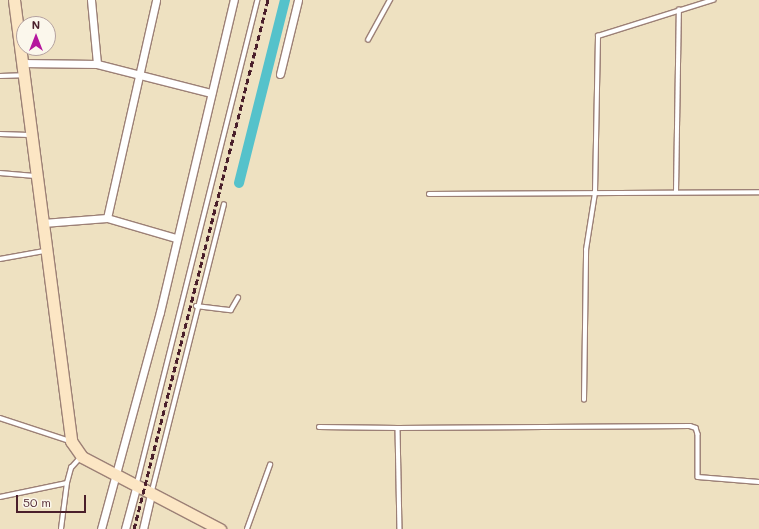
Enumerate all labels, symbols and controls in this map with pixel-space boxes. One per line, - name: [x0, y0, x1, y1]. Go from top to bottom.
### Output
- north arrow: [16, 16, 56, 56]
- text: N: [32, 17, 40, 32]
- scale bar: [18, 487, 88, 513]
- text: 50 m: [23, 494, 51, 510]

